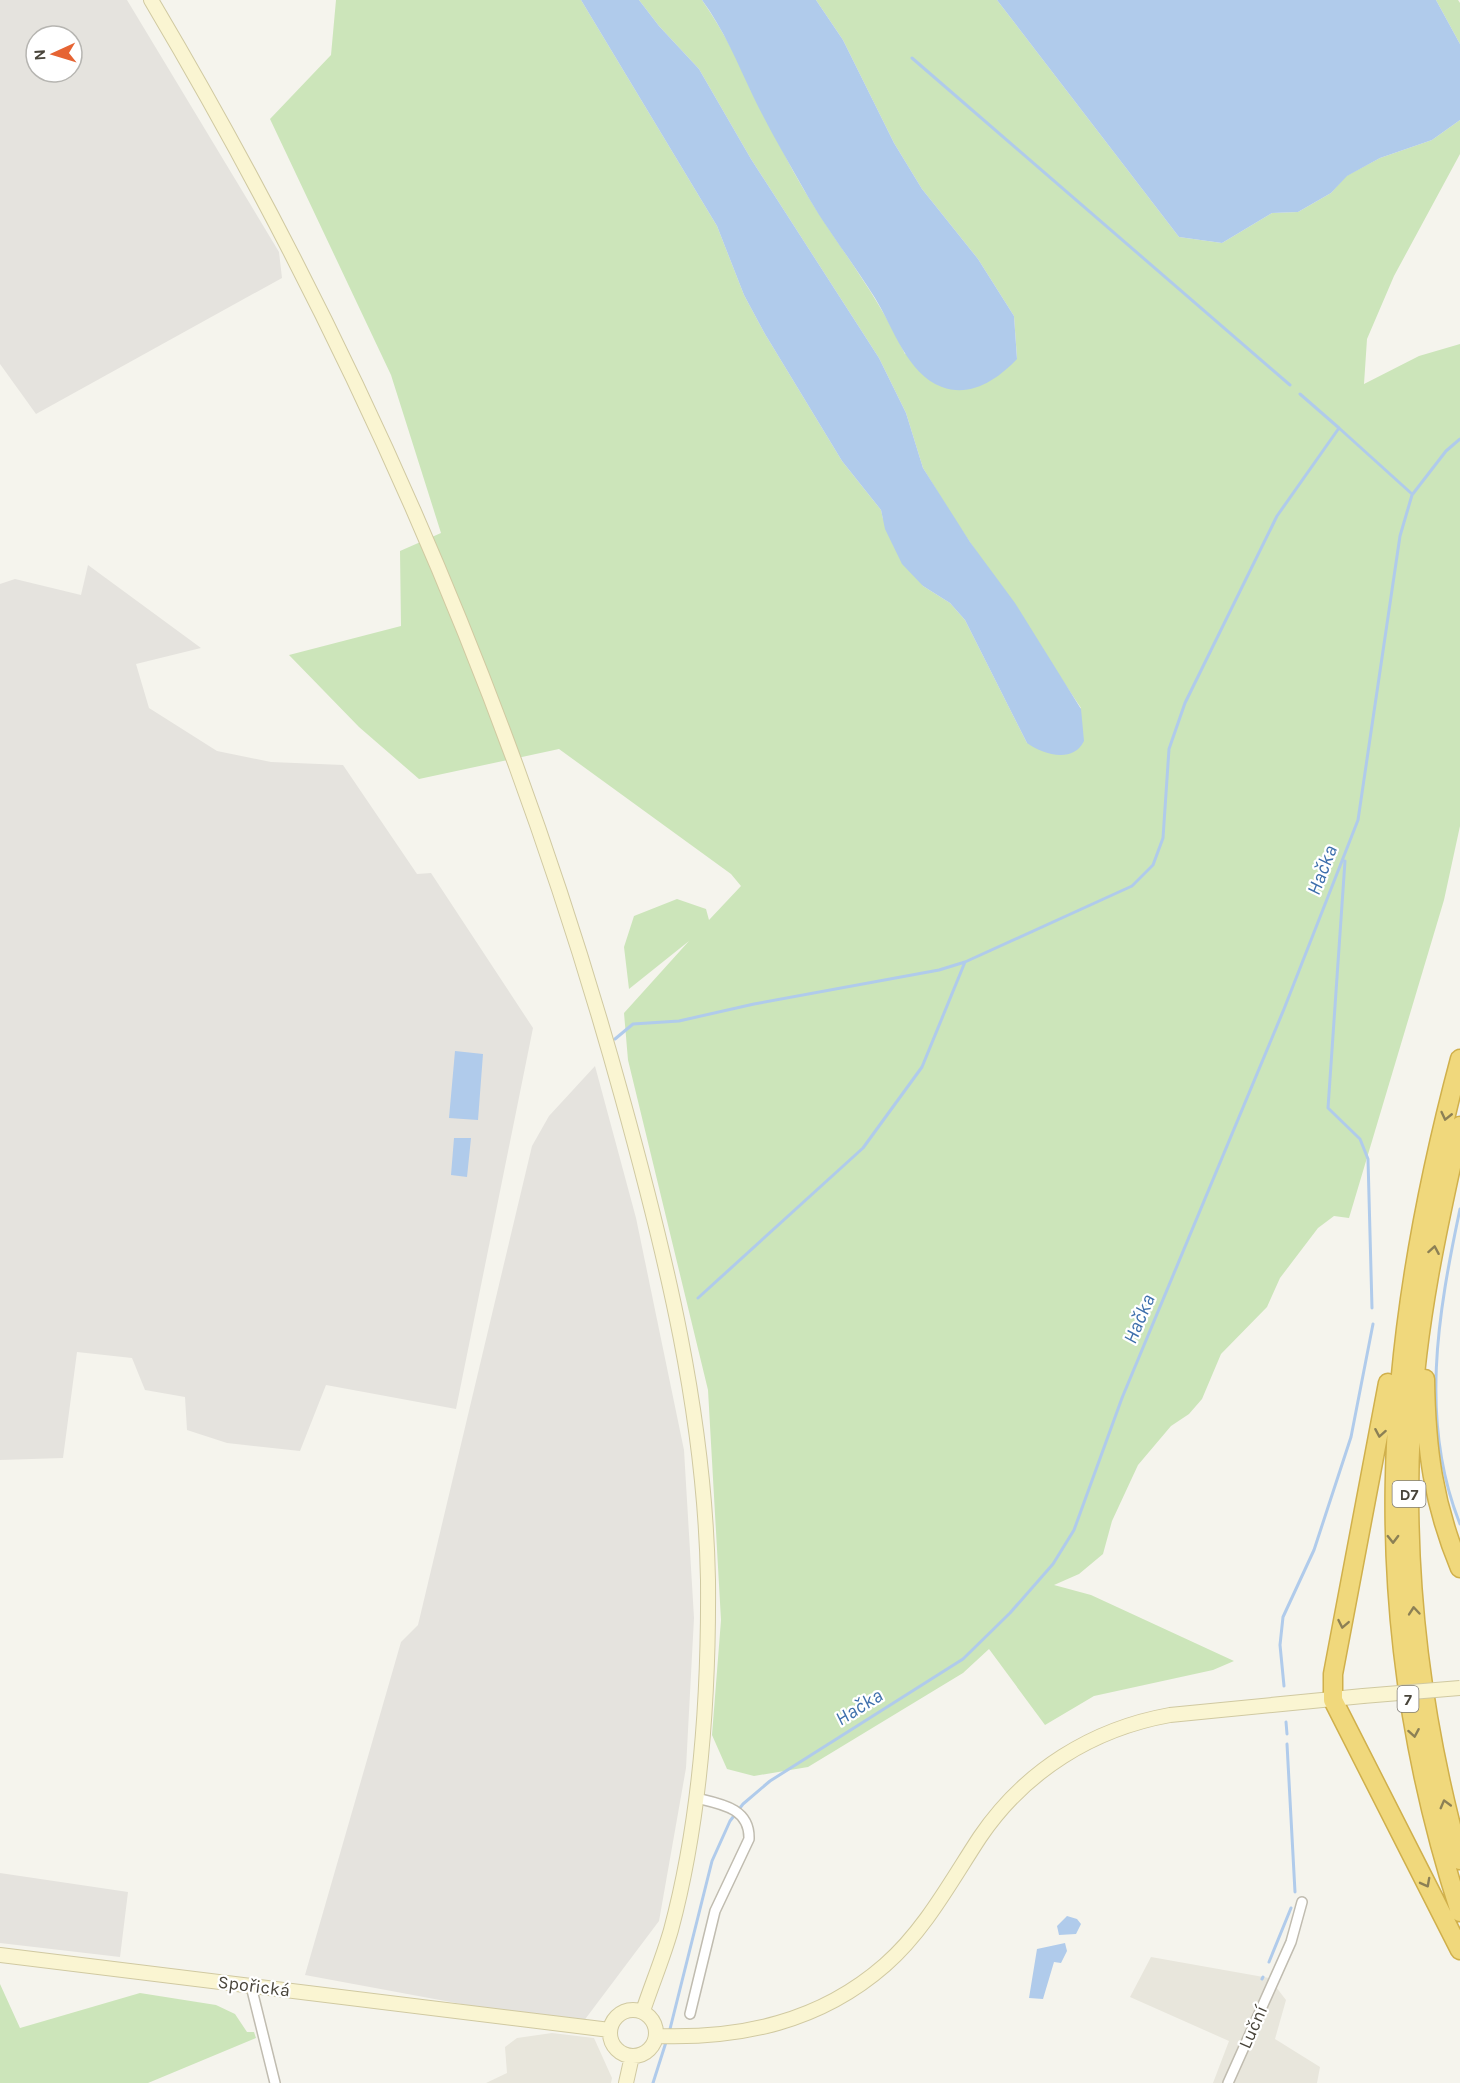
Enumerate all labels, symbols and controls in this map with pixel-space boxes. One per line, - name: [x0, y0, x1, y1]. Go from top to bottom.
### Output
- north arrow: [24, 24, 84, 84]
- text: N: [30, 49, 49, 61]
- water label: Hačka: [1302, 842, 1342, 898]
- one-way arrow: [1441, 1110, 1454, 1120]
- one-way arrow: [1427, 1246, 1440, 1256]
- water label: Hačka: [1118, 1291, 1160, 1347]
- one-way arrow: [1374, 1428, 1386, 1437]
- road number: D7: [1392, 1481, 1426, 1507]
- one-way arrow: [1387, 1535, 1400, 1544]
- one-way arrow: [1408, 1607, 1421, 1616]
- one-way arrow: [1337, 1619, 1350, 1629]
- water label: Hačka: [831, 1684, 887, 1730]
- road number: 7: [1398, 1686, 1418, 1712]
- one-way arrow: [1407, 1728, 1420, 1738]
- one-way arrow: [1440, 1799, 1452, 1810]
- one-way arrow: [1419, 1876, 1431, 1887]
- street label: Spořická: [217, 1971, 291, 2001]
- street label: Luční: [1234, 2001, 1272, 2052]

